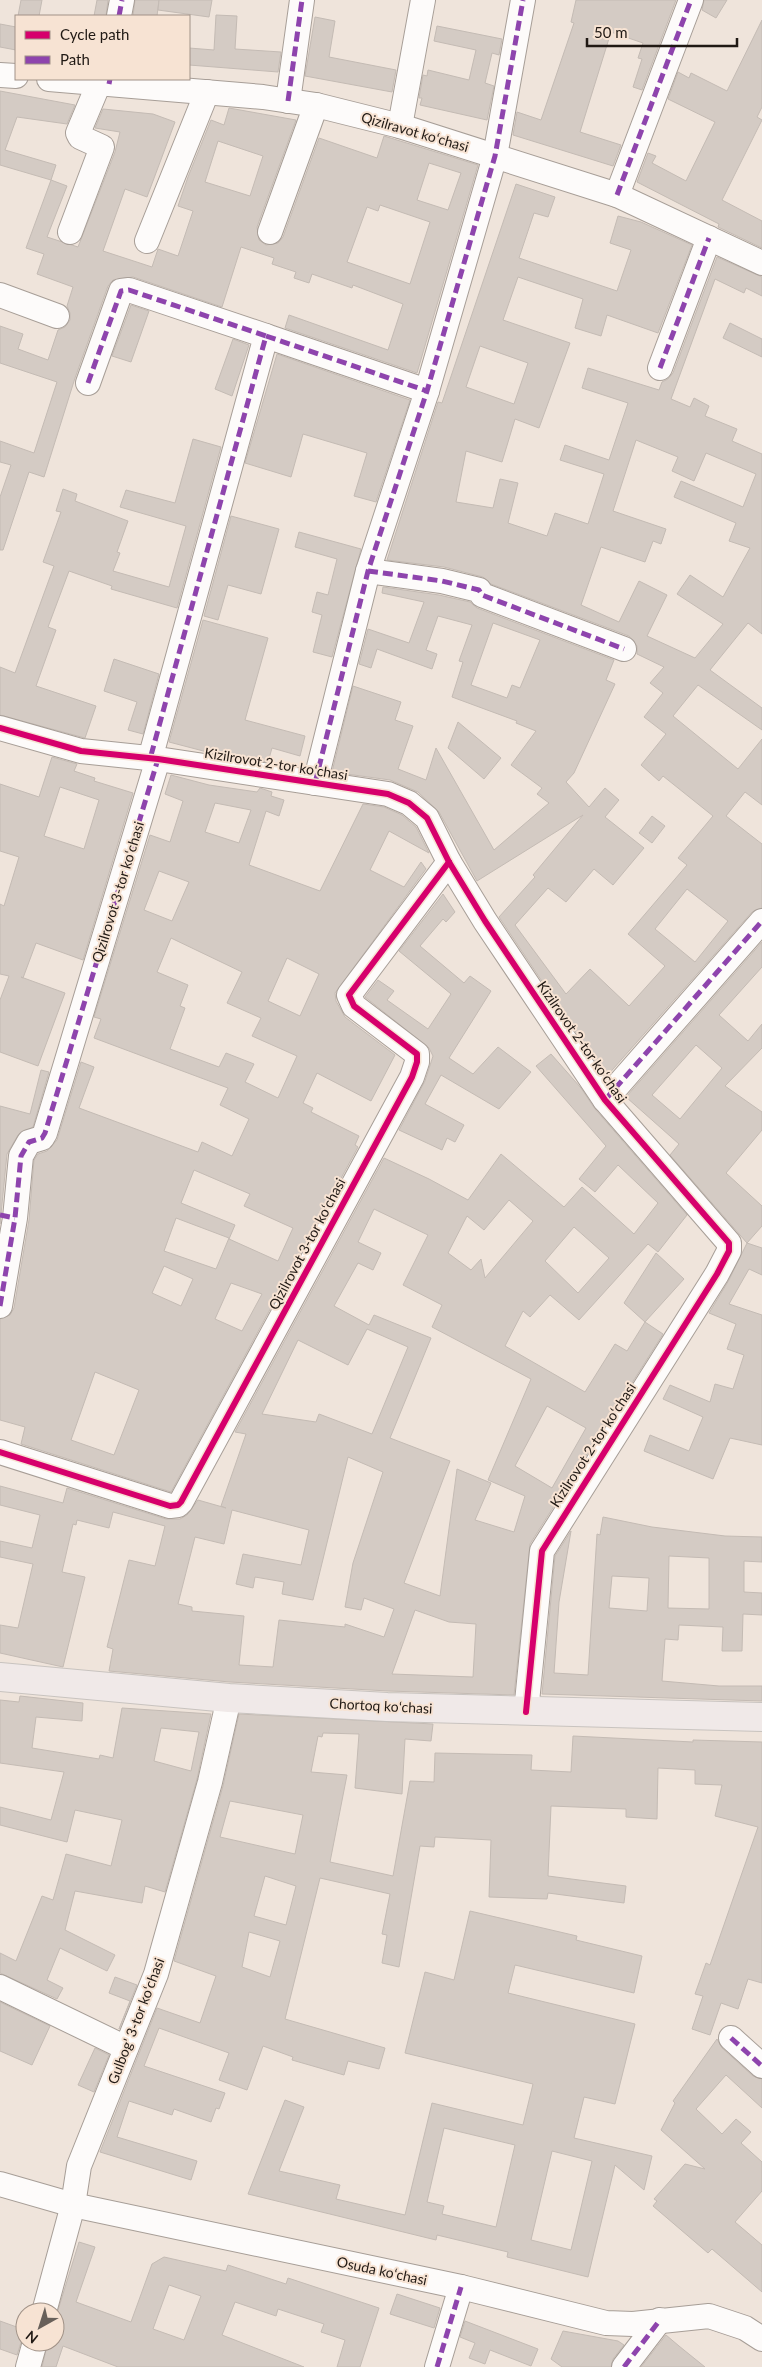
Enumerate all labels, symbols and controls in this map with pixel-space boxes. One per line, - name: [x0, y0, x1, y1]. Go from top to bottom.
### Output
- legend: [15, 15, 190, 80]
- scale bar: [587, 15, 737, 47]
- text: 50 m: [594, 23, 628, 41]
- text: Cycle path: [60, 25, 129, 43]
- text: Path: [60, 50, 90, 68]
- street label: Qizilravot koʻchasi: [359, 108, 471, 155]
- street label: Kizilrovot 2-tor koʻchasi: [203, 744, 349, 783]
- street label: Qizilrovot 3-tor koʻchasi: [88, 819, 147, 964]
- street label: Kizilrovot 2-tor koʻchasi: [534, 978, 631, 1106]
- street label: Qizilrovot 3-tor koʻchasi: [265, 1175, 348, 1312]
- street label: Kizilrovot 2-tor koʻchasi: [546, 1379, 639, 1510]
- street label: Chortoq koʻchasi: [329, 1694, 433, 1717]
- street label: Gulbog' 3-tor koʻchasi: [104, 1955, 167, 2086]
- street label: Osuda koʻchasi: [335, 2253, 429, 2288]
- north arrow: [15, 2302, 65, 2352]
- text: N: [22, 2327, 41, 2347]

